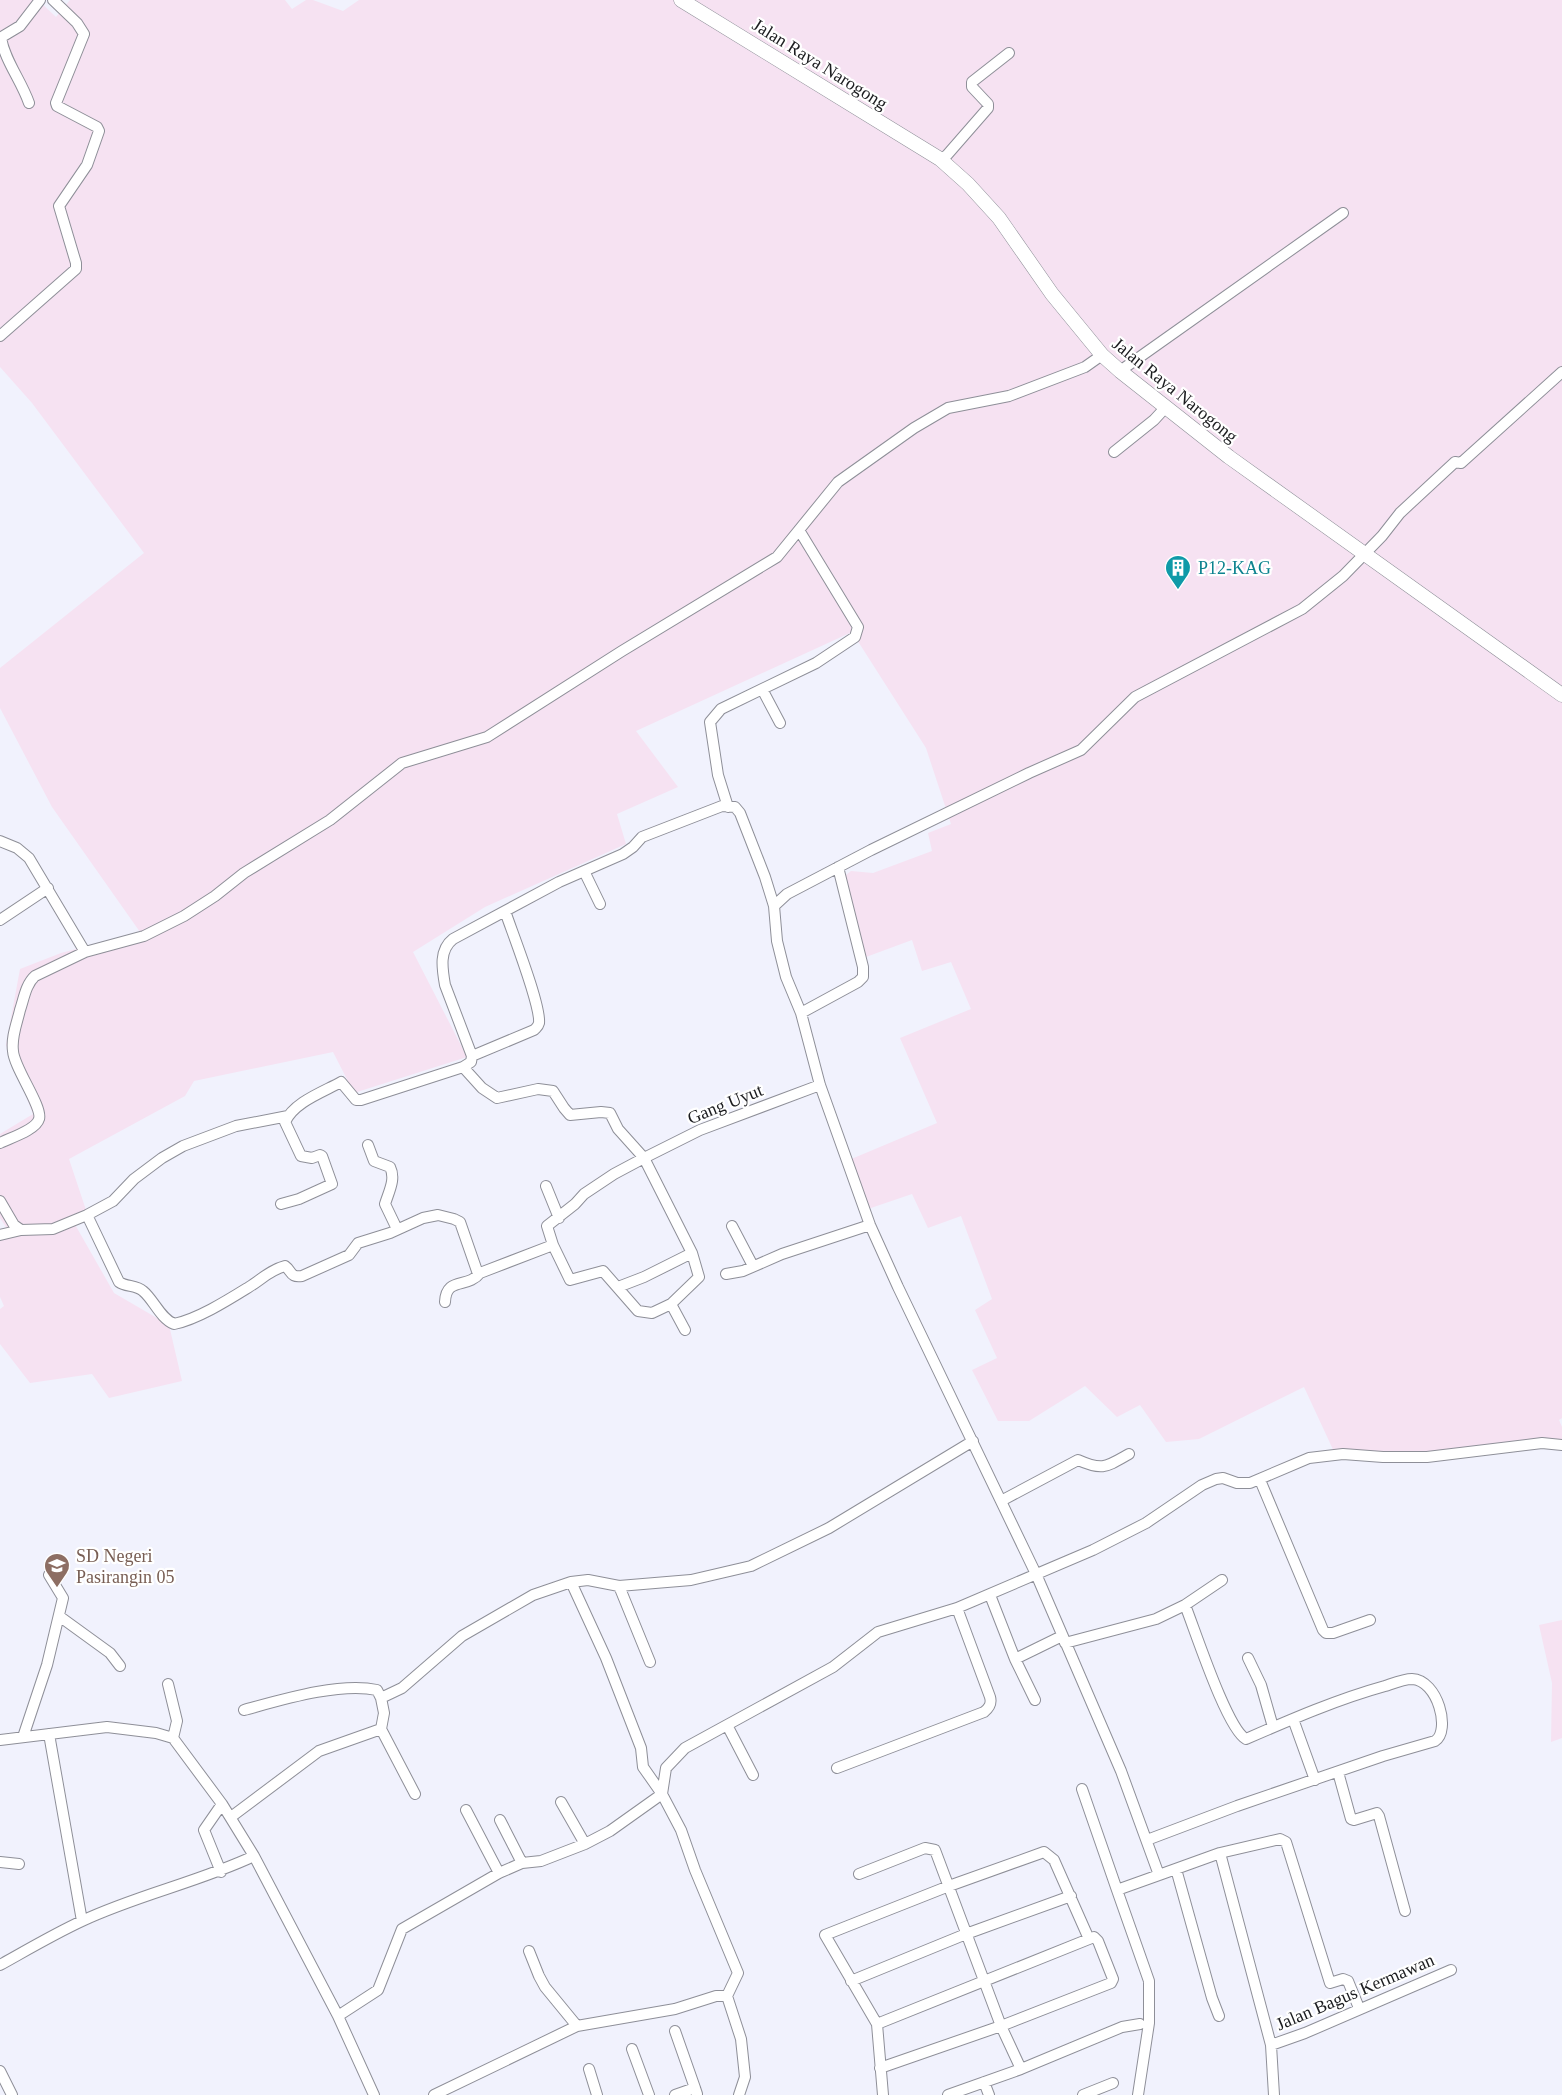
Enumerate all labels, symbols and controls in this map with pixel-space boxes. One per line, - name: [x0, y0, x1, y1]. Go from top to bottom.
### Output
- street label: Jalan Raya Narogong: [749, 14, 891, 114]
- street label: Jalan Raya Narogong: [1108, 333, 1242, 447]
- building icon: P12-KAG: [1163, 553, 1193, 591]
- place label: P12-KAG: [1198, 558, 1271, 578]
- street label: Gang Uyut: [684, 1080, 766, 1128]
- place label: SD Negeri Pasirangin 05: [76, 1546, 175, 1587]
- school or university icon: SD Negeri Pasirangin 05: [42, 1551, 72, 1589]
- street label: Jalan Bagus Kermawan: [1273, 1950, 1437, 2034]

